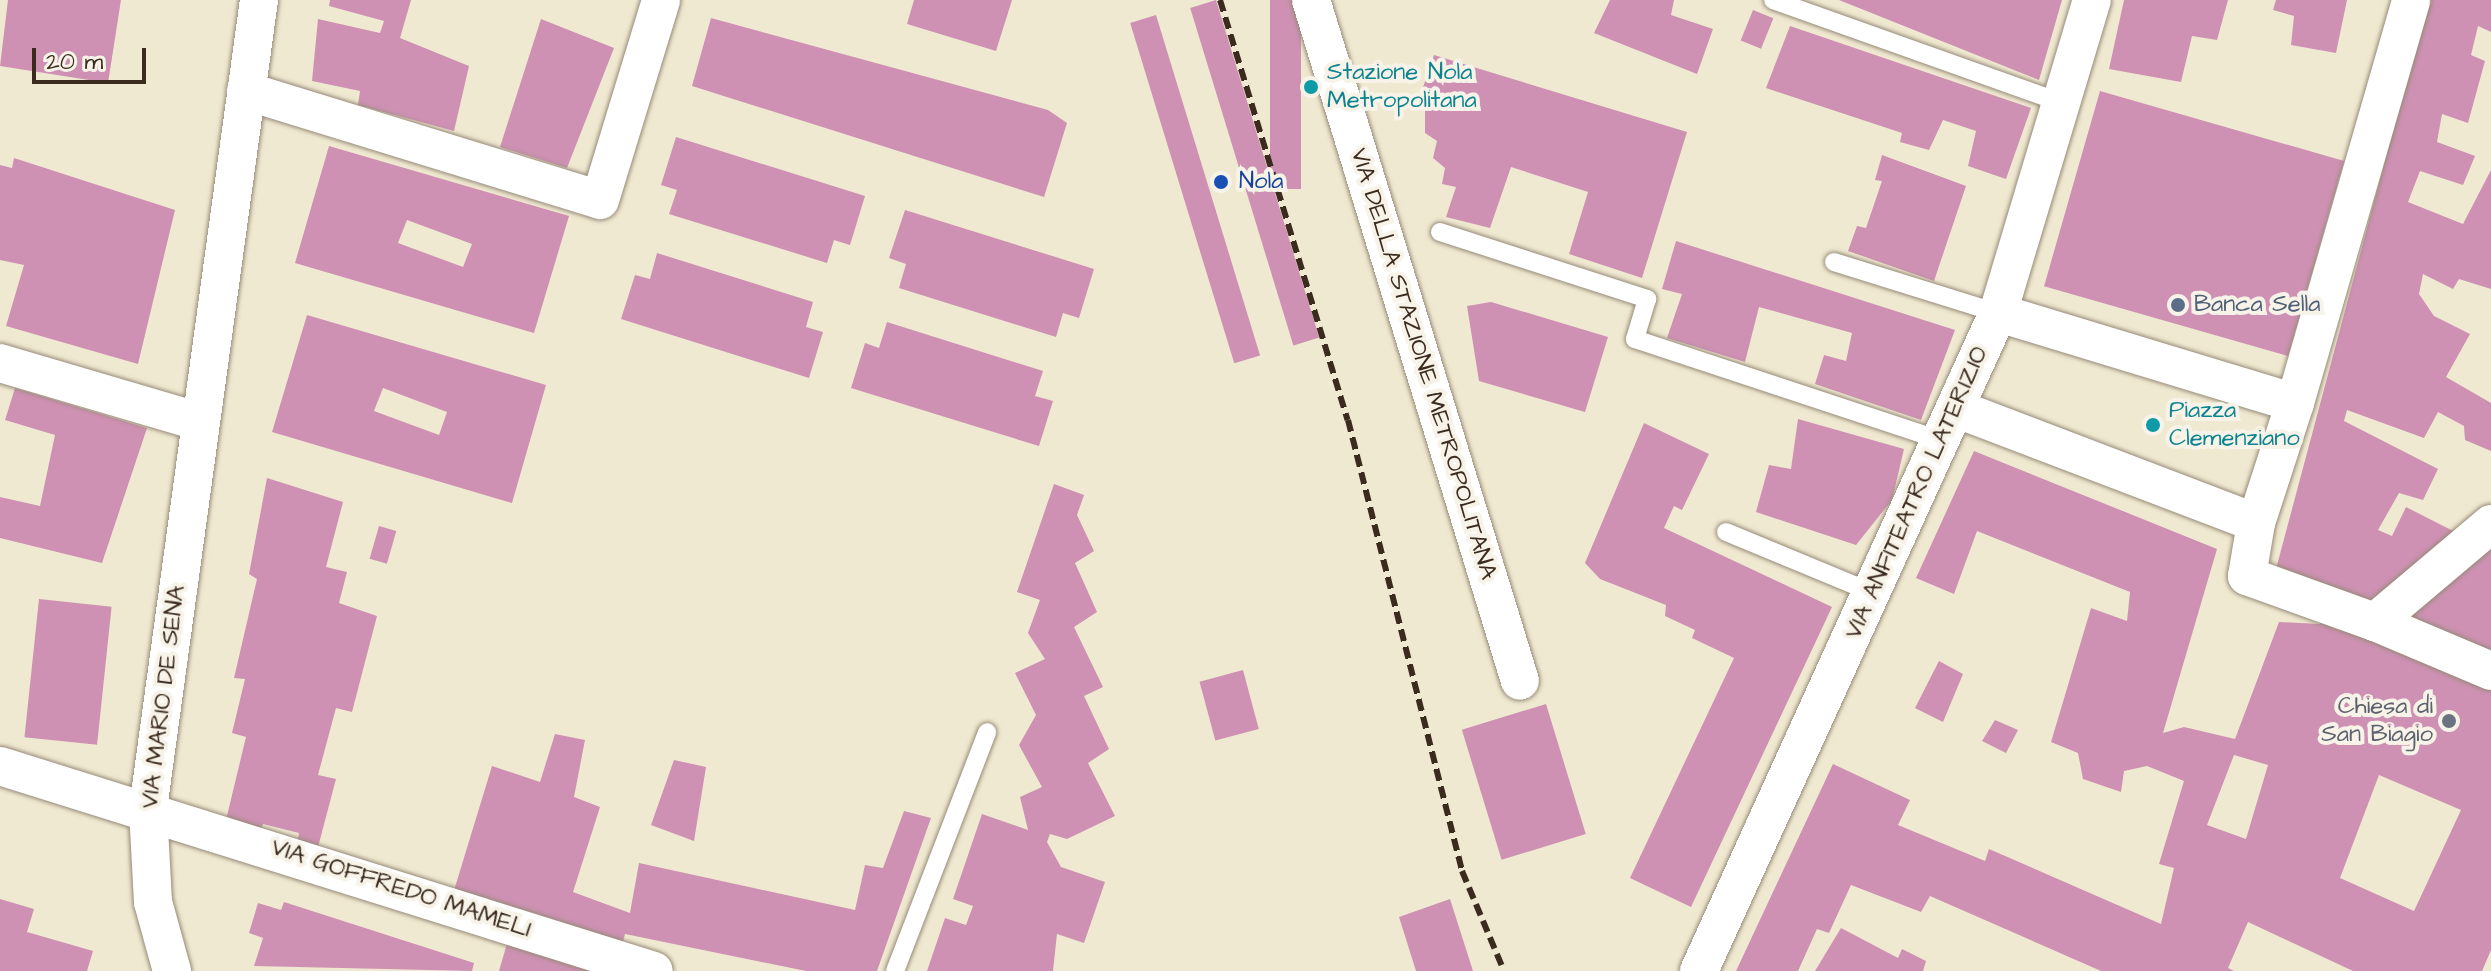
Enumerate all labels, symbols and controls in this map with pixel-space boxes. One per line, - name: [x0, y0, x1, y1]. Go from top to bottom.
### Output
- scale bar: [36, 32, 150, 82]
- text: 20 m: [46, 45, 103, 79]
- place label: Stazione Nola Metropolitana: [1327, 59, 1477, 115]
- marker: Stazione Nola Metropolitana: [1302, 78, 1320, 96]
- street label: VIA DELLA STAZIONE METROPOLITANA: [1344, 145, 1502, 583]
- place label: Nola: [1239, 168, 1284, 196]
- marker: Nola: [1210, 171, 1232, 193]
- place label: Banca Sella: [2194, 291, 2320, 319]
- marker: Banca Sella: [2169, 296, 2187, 314]
- street label: VIA ANFITEATRO LATERIZIO: [1839, 342, 1995, 644]
- place label: Piazza Clemenziano: [2169, 397, 2300, 453]
- marker: Piazza Clemenziano: [2144, 416, 2162, 434]
- street label: VIA MARIO DE SENA: [136, 584, 192, 810]
- place label: Chiesa di San Biagio: [2321, 693, 2433, 749]
- marker: Chiesa di San Biagio: [2440, 712, 2458, 730]
- street label: VIA GOFFREDO MAMELI: [267, 833, 535, 945]

